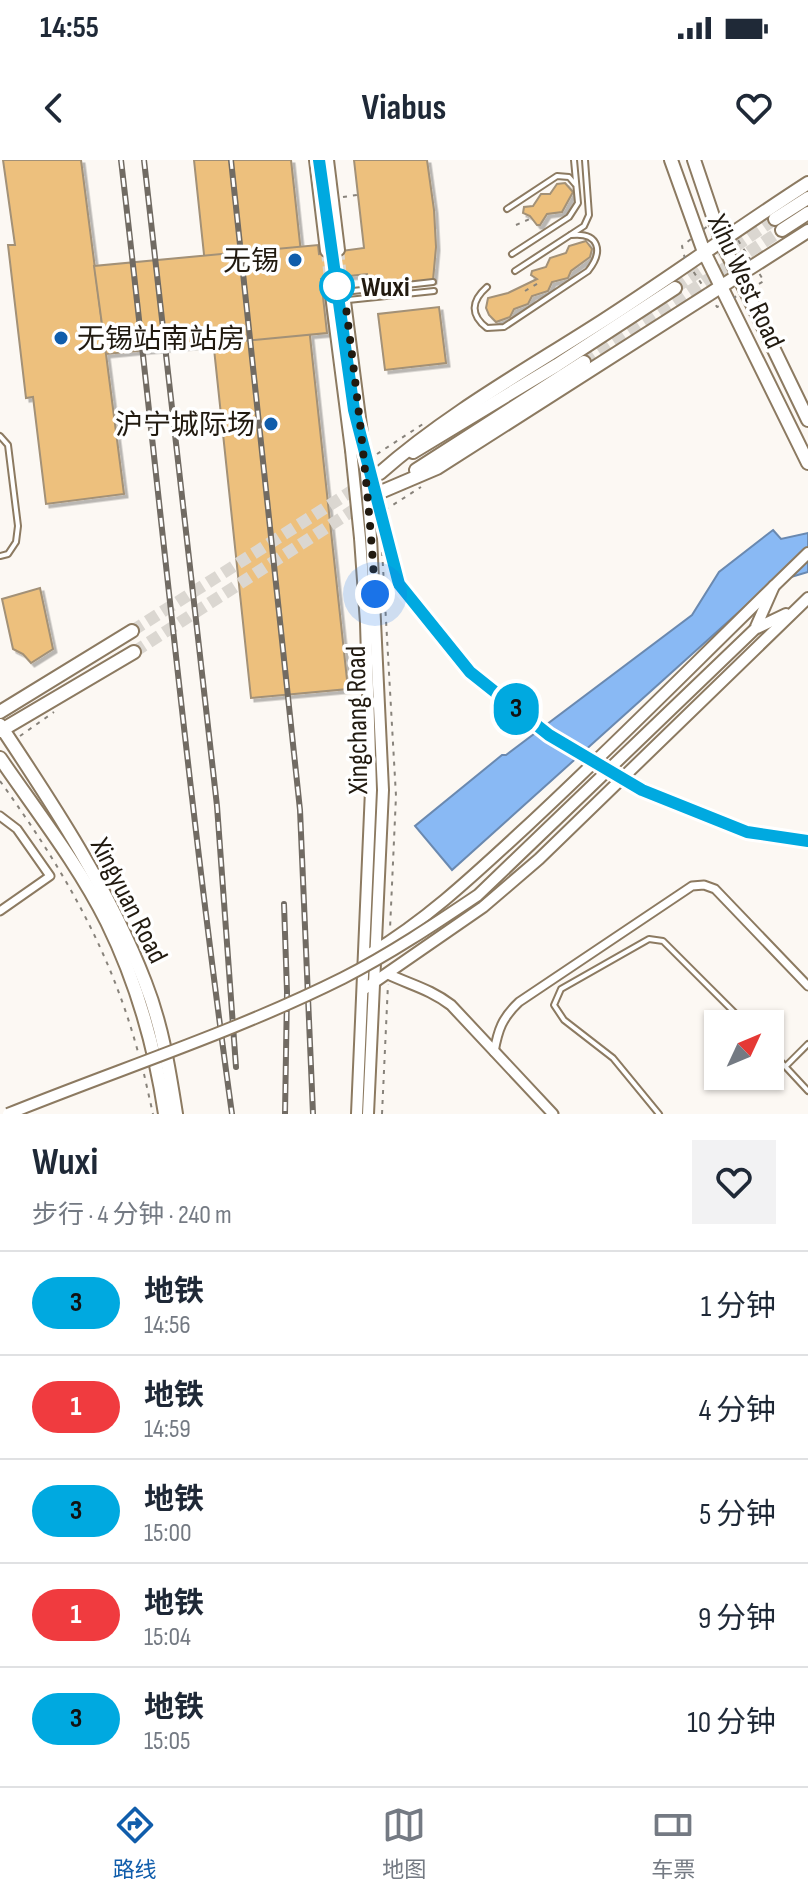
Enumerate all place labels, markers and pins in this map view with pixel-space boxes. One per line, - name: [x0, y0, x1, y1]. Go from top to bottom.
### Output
- place label: 无锡: [223, 245, 279, 278]
- marker: 无锡: [286, 251, 304, 269]
- marker: Wuxi: [320, 269, 354, 303]
- place label: Wuxi: [361, 271, 410, 304]
- place label: 无锡站南站房: [77, 323, 245, 356]
- marker: 无锡站南站房: [52, 329, 70, 347]
- place label: 沪宁城际场: [115, 409, 255, 442]
- marker: 沪宁城际场: [262, 415, 280, 433]

